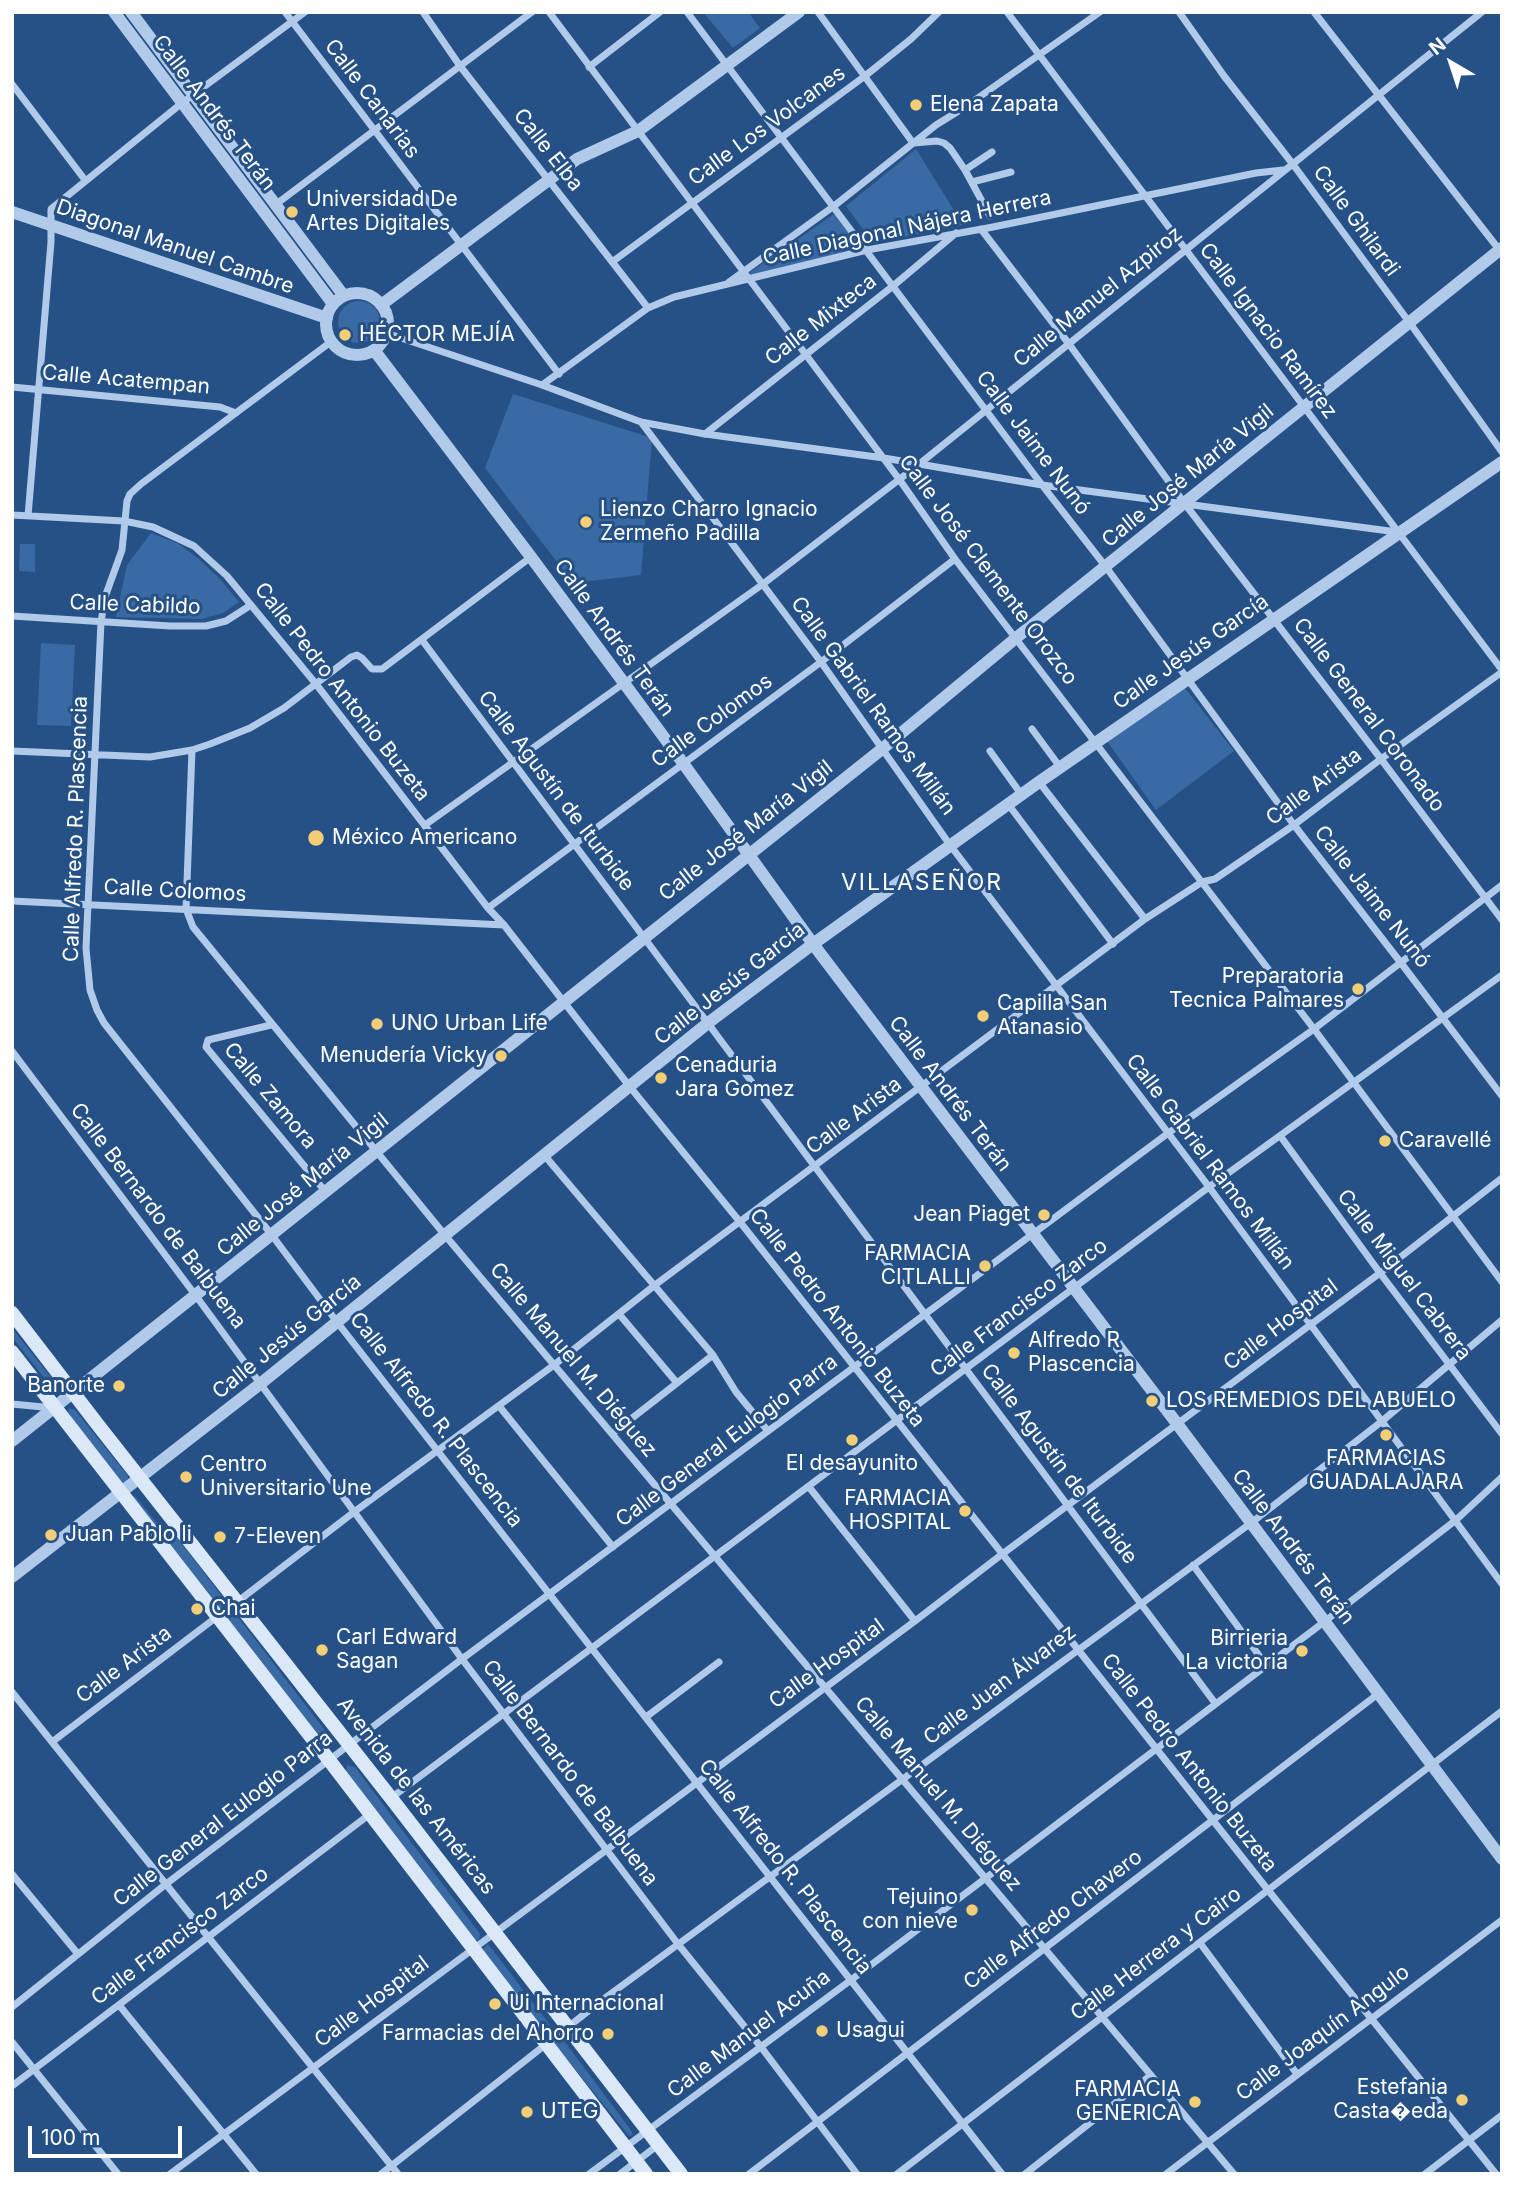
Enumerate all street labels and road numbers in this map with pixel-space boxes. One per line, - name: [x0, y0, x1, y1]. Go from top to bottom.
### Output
- street label: Calle Andrés Terán: [147, 30, 281, 196]
- street label: Calle Canarias: [319, 34, 425, 164]
- street label: Calle Los Volcanes: [684, 61, 850, 191]
- street label: Calle Elba: [508, 104, 588, 196]
- street label: Calle Ghilardi: [1307, 161, 1405, 281]
- street label: Calle Diagonal Nájera Herrera: [760, 185, 1054, 271]
- street label: Diagonal Manuel Cambre: [53, 194, 297, 300]
- street label: Calle Manuel Azpiroz: [1009, 221, 1187, 373]
- street label: Calle Ignacio Ramírez: [1194, 238, 1342, 424]
- street label: Calle Mixteca: [760, 269, 882, 371]
- street label: Calle Acatempan: [41, 360, 211, 400]
- street label: Calle Jaime Nunó: [971, 366, 1095, 520]
- street label: Calle José María Vigil: [1097, 399, 1279, 553]
- street label: Calle José Clemente Orozco: [893, 450, 1083, 690]
- street label: Calle Andrés Terán: [548, 554, 680, 722]
- street label: Calle Pedro Antonio Buzeta: [249, 578, 435, 806]
- street label: Calle Jesús García: [1108, 589, 1274, 715]
- street label: Calle Cabildo: [69, 590, 201, 620]
- street label: Calle Gabriel Ramos Millán: [785, 592, 961, 820]
- street label: Calle General Coronado: [1288, 613, 1450, 817]
- street label: Calle Colomos: [647, 669, 777, 773]
- street label: Calle Agustín de Iturbide: [472, 686, 640, 896]
- street label: Calle Alfredo R. Plascencia: [59, 695, 93, 963]
- street label: Calle Arista: [1261, 743, 1367, 831]
- street label: Calle José María Vigil: [654, 755, 838, 907]
- street label: Calle Jaime Nunó: [1308, 821, 1436, 973]
- street label: Calle Colomos: [103, 875, 247, 907]
- street label: Calle Jesús García: [650, 917, 810, 1051]
- street label: Calle Andrés Terán: [883, 1011, 1017, 1177]
- street label: Calle Zamora: [218, 1038, 322, 1154]
- street label: Calle Gabriel Ramos Millán: [1121, 1049, 1299, 1275]
- street label: Calle Arista: [801, 1072, 907, 1160]
- street label: Calle Bernardo de Balbuena: [65, 1098, 251, 1334]
- street label: Calle José María Vigil: [212, 1108, 394, 1262]
- street label: Calle Miguel Cabrera: [1331, 1185, 1477, 1365]
- street label: Calle Pedro Antonio Buzeta: [744, 1204, 930, 1432]
- street label: Calle Francisco Zarco: [926, 1233, 1112, 1383]
- street label: Calle Manuel M. Diéguez: [484, 1257, 662, 1463]
- street label: Calle Jesús García: [208, 1269, 366, 1405]
- street label: Calle Hospital: [1219, 1274, 1343, 1376]
- street label: Calle Alfredo R. Plascencia: [344, 1307, 528, 1533]
- street label: Calle General Eulogio Parra: [611, 1349, 843, 1533]
- street label: Calle Agustín de Iturbide: [975, 1359, 1143, 1569]
- street label: Calle Andrés Terán: [1226, 1464, 1360, 1630]
- street label: Calle Hospital: [764, 1614, 890, 1714]
- street label: Calle Juan Álvarez: [919, 1620, 1081, 1750]
- street label: Calle Arista: [71, 1621, 177, 1709]
- street label: Calle Pedro Antonio Buzeta: [1096, 1649, 1282, 1877]
- street label: Calle Bernardo de Balbuena: [477, 1655, 663, 1891]
- street label: Calle Manuel M. Diéguez: [849, 1691, 1027, 1897]
- street label: Avenida de las Américas: [331, 1692, 501, 1900]
- street label: Calle General Eulogio Parra: [108, 1726, 338, 1912]
- street label: Calle Alfredo R. Plascencia: [693, 1754, 877, 1980]
- street label: Calle Alfredo Chavero: [959, 1845, 1147, 1995]
- street label: Calle Francisco Zarco: [87, 1861, 273, 2011]
- street label: Calle Herrera y Cairo: [1066, 1882, 1246, 2026]
- street label: Calle Hospital: [310, 1951, 434, 2053]
- street label: Calle Joaquín Angulo: [1231, 1960, 1415, 2106]
- street label: Calle Manuel Acuña: [663, 1965, 835, 2103]

